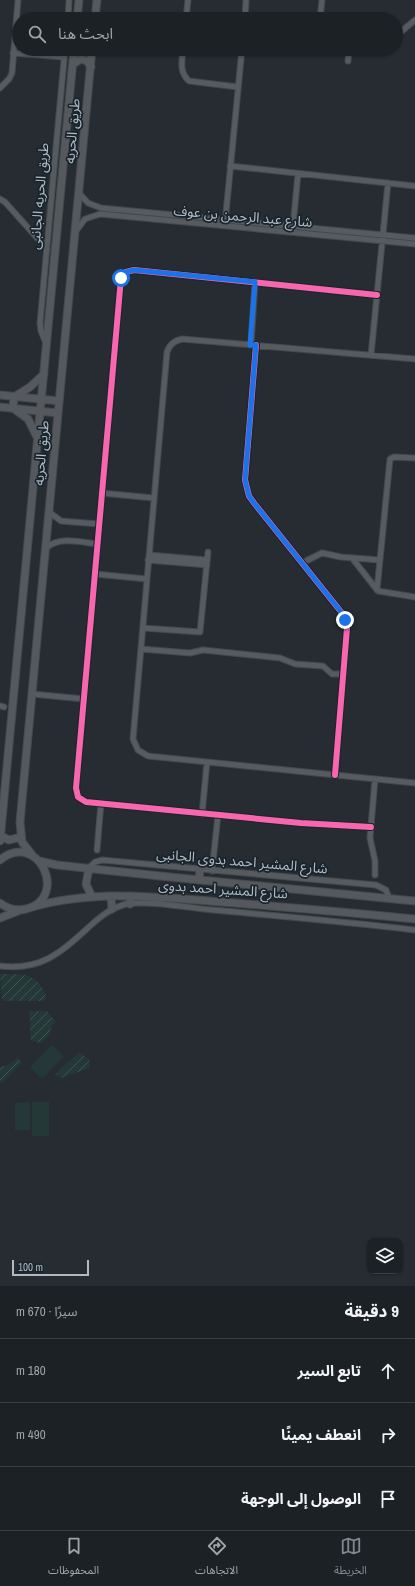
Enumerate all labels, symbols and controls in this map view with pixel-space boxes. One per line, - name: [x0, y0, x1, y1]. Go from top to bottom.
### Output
- search box: [12, 12, 403, 56]
- icon: search: [26, 23, 48, 45]
- text: ابحث هنا: [58, 23, 113, 44]
- street label: طريق الحريه: [60, 98, 85, 164]
- street label: طريق الحريه الجانبى: [25, 142, 54, 250]
- street label: شارع عبد الرحمن بن عوف: [173, 201, 313, 233]
- route start: [112, 269, 130, 287]
- street label: طريق الحريه: [29, 420, 54, 486]
- route end: [336, 611, 354, 629]
- street label: شارع المشير احمد بدوى الجانبى: [155, 845, 328, 879]
- street label: شارع المشير احمد بدوى: [157, 875, 288, 905]
- map controls: [367, 1238, 403, 1274]
- button: layers: [367, 1238, 403, 1274]
- scale bar: [12, 1258, 89, 1277]
- text: 100 m: [18, 1260, 43, 1274]
- text: 9 دقيقة: [345, 1299, 399, 1322]
- text: سيرًا · 670 m: [16, 1303, 78, 1320]
- text: تابع السير: [297, 1360, 361, 1381]
- icon: ahead: [377, 1360, 399, 1382]
- text: 180 m: [16, 1362, 46, 1379]
- text: انعطف يمينًا: [281, 1424, 361, 1445]
- icon: right: [377, 1424, 399, 1446]
- text: 490 m: [16, 1426, 46, 1443]
- text: الوصول إلى الوجهة: [241, 1488, 361, 1509]
- icon: arrive: [377, 1488, 399, 1510]
- tab: المحفوظات: [48, 1535, 99, 1582]
- tab: الاتجاهات: [195, 1535, 238, 1582]
- tab: الخريطة: [334, 1535, 367, 1582]

